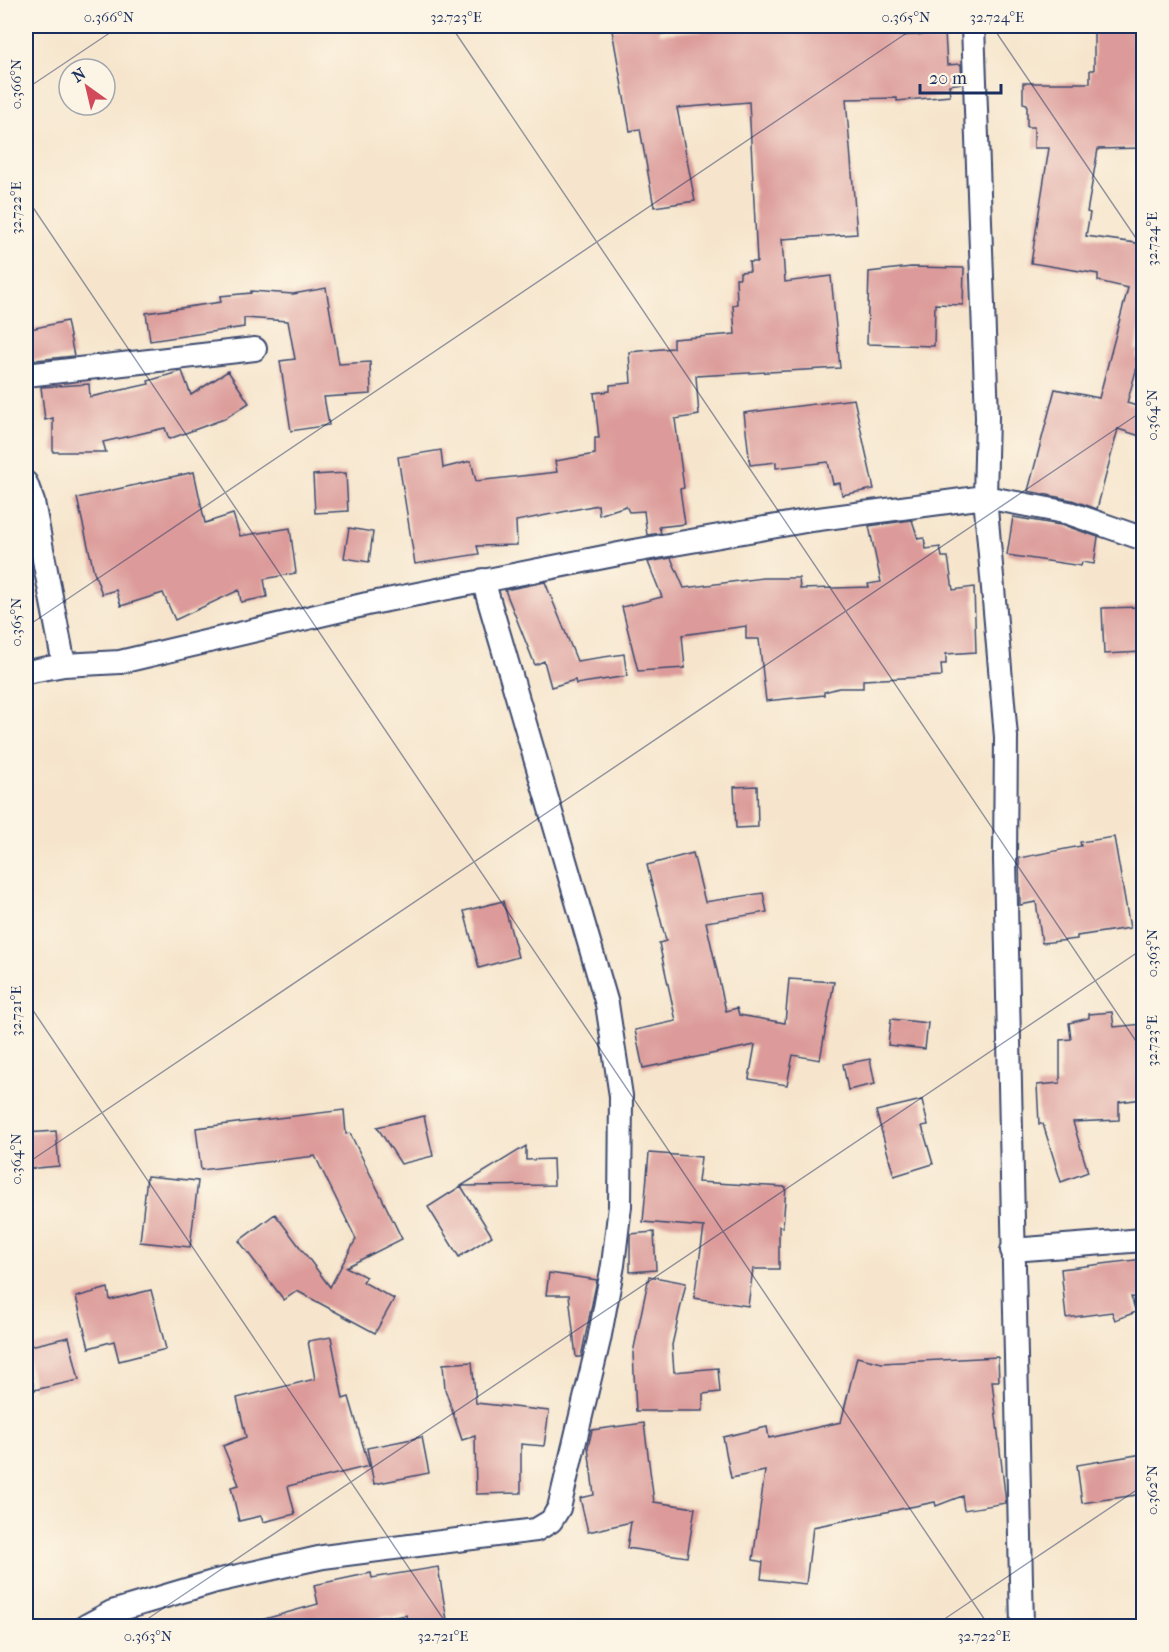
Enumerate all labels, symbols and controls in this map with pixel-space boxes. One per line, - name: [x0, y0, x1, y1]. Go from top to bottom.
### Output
- text: 0.366°N: [84, 8, 135, 26]
- text: 32.723°E: [430, 8, 482, 26]
- text: 0.365°N: [882, 8, 931, 26]
- text: 32.724°E: [970, 8, 1024, 26]
- north arrow: [57, 57, 117, 117]
- scale bar: [920, 57, 1001, 95]
- text: 0.366°N: [7, 58, 25, 109]
- text: N: [69, 63, 90, 86]
- text: 20 m: [929, 68, 967, 89]
- text: 32.722°E: [7, 181, 25, 235]
- text: 32.724°E: [1143, 212, 1161, 266]
- text: 0.364°N: [1143, 389, 1161, 441]
- text: 0.365°N: [7, 597, 25, 646]
- text: 0.363°N: [1143, 928, 1161, 977]
- text: 32.721°E: [7, 986, 25, 1036]
- text: 32.723°E: [1143, 1015, 1161, 1067]
- text: 0.364°N: [7, 1133, 25, 1185]
- text: 0.362°N: [1143, 1464, 1161, 1515]
- text: 0.363°N: [124, 1627, 173, 1645]
- text: 32.721°E: [418, 1627, 468, 1645]
- text: 32.722°E: [957, 1627, 1011, 1645]

